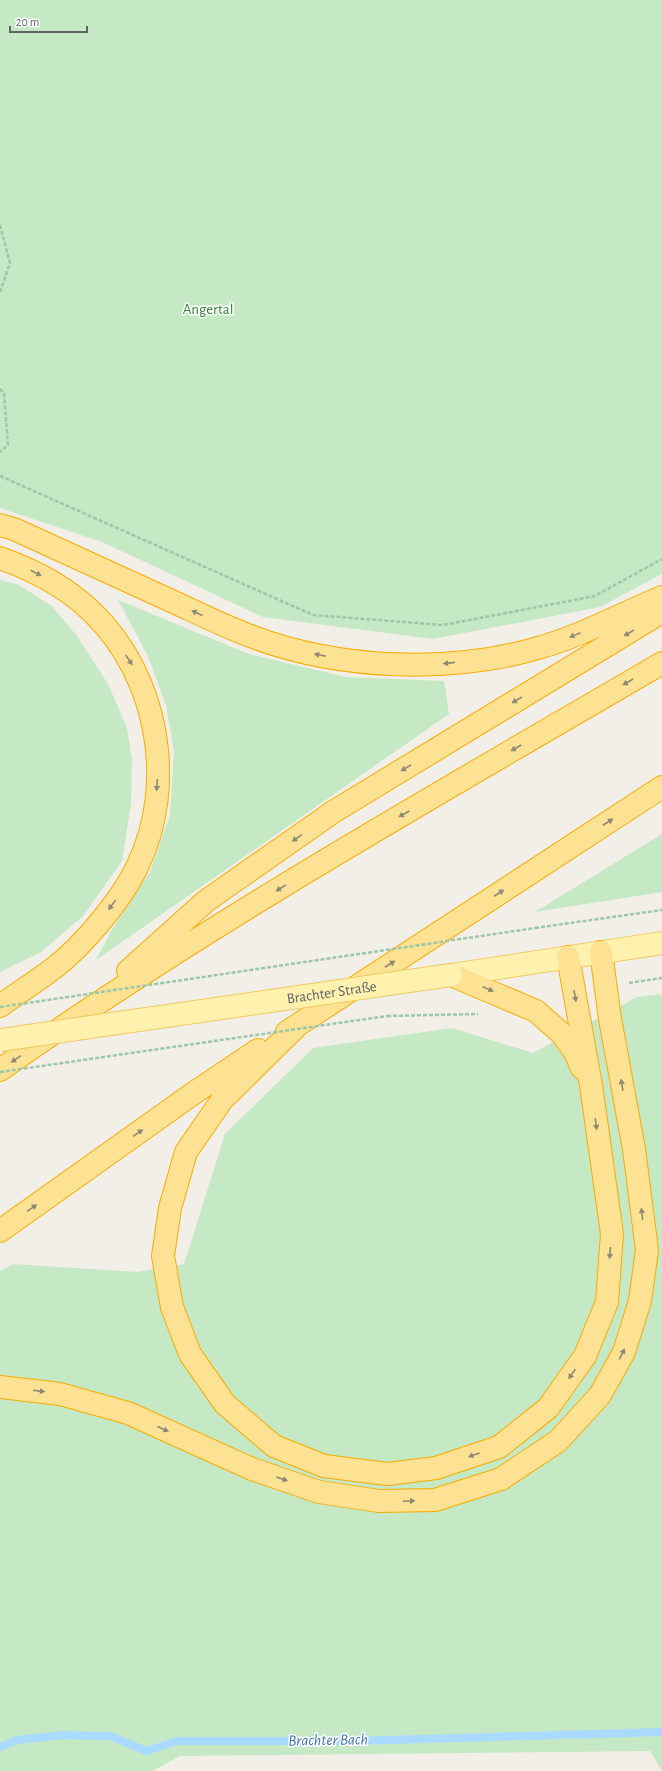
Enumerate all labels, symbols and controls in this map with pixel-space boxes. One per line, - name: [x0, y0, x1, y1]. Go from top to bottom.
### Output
- scale bar: [10, 8, 87, 34]
- text: 20 m: [16, 16, 39, 28]
- park label: Angertal: [183, 302, 233, 317]
- one-way arrow: [30, 570, 42, 576]
- one-way arrow: [191, 610, 203, 616]
- one-way arrow: [623, 629, 635, 636]
- one-way arrow: [569, 632, 581, 638]
- one-way arrow: [313, 651, 326, 657]
- one-way arrow: [125, 655, 133, 666]
- one-way arrow: [443, 660, 455, 666]
- one-way arrow: [622, 679, 634, 686]
- one-way arrow: [511, 696, 523, 703]
- one-way arrow: [510, 745, 522, 752]
- one-way arrow: [401, 764, 412, 771]
- one-way arrow: [154, 779, 161, 791]
- one-way arrow: [398, 810, 410, 817]
- one-way arrow: [602, 819, 614, 826]
- one-way arrow: [292, 834, 302, 842]
- one-way arrow: [275, 884, 286, 892]
- one-way arrow: [494, 889, 504, 897]
- one-way arrow: [108, 899, 116, 910]
- one-way arrow: [385, 960, 395, 968]
- street label: Brachter Straße: [286, 978, 378, 1006]
- one-way arrow: [482, 987, 494, 993]
- one-way arrow: [572, 989, 578, 1002]
- one-way arrow: [11, 1055, 22, 1063]
- one-way arrow: [619, 1079, 625, 1092]
- one-way arrow: [593, 1118, 599, 1130]
- one-way arrow: [132, 1129, 143, 1137]
- one-way arrow: [26, 1204, 37, 1212]
- one-way arrow: [639, 1208, 645, 1220]
- one-way arrow: [607, 1247, 614, 1259]
- one-way arrow: [619, 1348, 625, 1360]
- one-way arrow: [568, 1369, 576, 1380]
- one-way arrow: [33, 1388, 45, 1394]
- one-way arrow: [157, 1426, 169, 1432]
- one-way arrow: [468, 1452, 480, 1458]
- one-way arrow: [276, 1477, 288, 1483]
- one-way arrow: [403, 1497, 415, 1504]
- water label: Brachter Bach: [288, 1731, 368, 1749]

